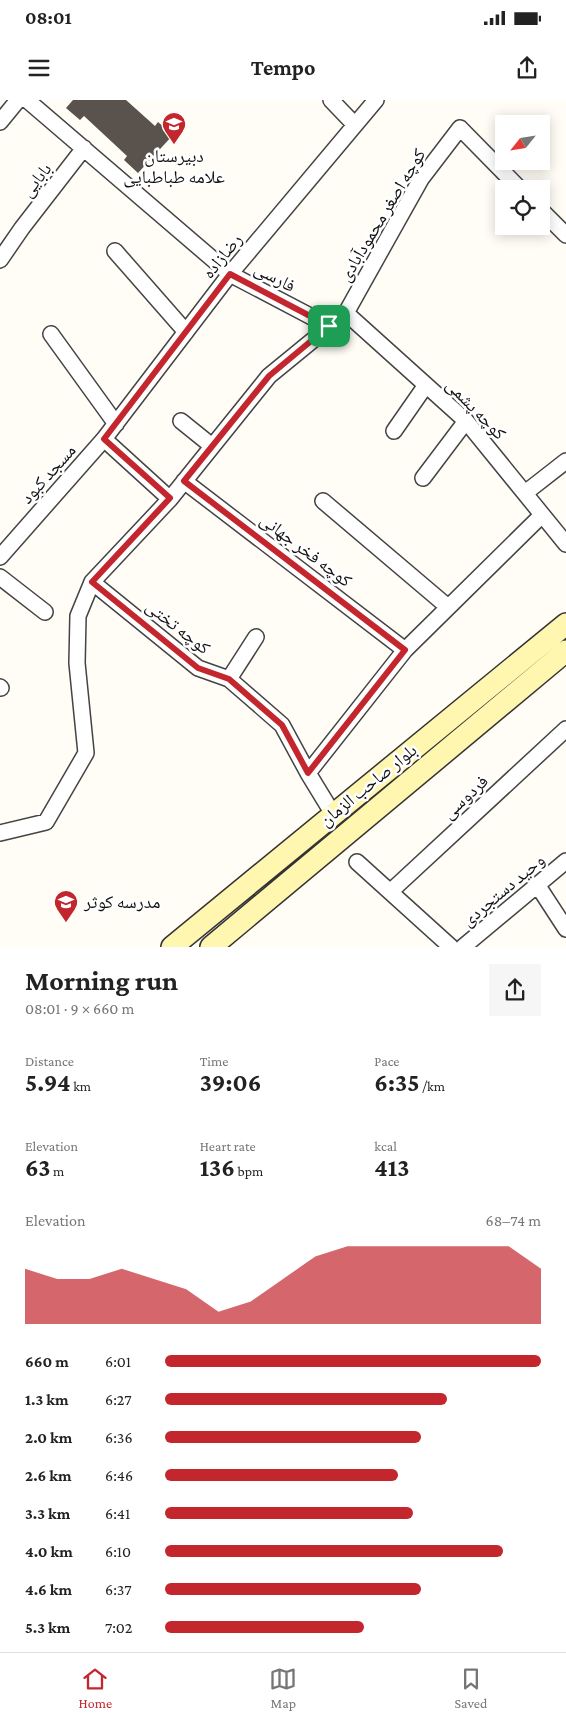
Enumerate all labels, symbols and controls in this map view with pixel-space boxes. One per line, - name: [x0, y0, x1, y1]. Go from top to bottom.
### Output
- text: 08:01: [25, 7, 72, 28]
- icon: menu: [25, 54, 53, 82]
- icon: share: [513, 54, 541, 82]
- text: Tempo: [251, 55, 315, 80]
- school or university icon: دبیرستان علامه طباطبایی: [161, 111, 187, 145]
- north arrow: [495, 115, 550, 170]
- map controls: [495, 115, 550, 235]
- street label: کوچه اصغر محمودآبادی: [334, 145, 431, 285]
- place label: دبیرستان علامه طباطبایی: [123, 146, 225, 188]
- street label: بابایی: [17, 159, 56, 202]
- button: locate: [495, 180, 550, 235]
- street label: رضازاده: [198, 230, 246, 282]
- street label: فارسی: [251, 258, 299, 297]
- pin: [308, 305, 350, 347]
- icon: arrive: [315, 312, 343, 340]
- street label: کوچه پشمی: [441, 374, 510, 445]
- street label: مسجد کبود: [16, 440, 80, 508]
- street label: کوچه فخر جهانی: [256, 509, 356, 592]
- street label: کوچه تختی: [141, 596, 214, 659]
- street label: بلوار صاحب الزمان: [315, 740, 421, 831]
- street label: فردوسی: [438, 771, 493, 824]
- street label: وحید دستجردی: [458, 850, 549, 931]
- school or university icon: مدرسه کوثر: [53, 889, 79, 923]
- place label: مدرسه کوثر: [83, 892, 160, 912]
- button: share: [489, 964, 541, 1016]
- text: Morning run: [25, 965, 178, 996]
- text: 08:01 · 9 × 660 m: [25, 1000, 134, 1017]
- text: Distance: [25, 1053, 74, 1069]
- text: Time: [200, 1053, 228, 1069]
- text: Pace: [374, 1053, 400, 1069]
- text: 5.94: [25, 1069, 71, 1096]
- text: 39:06: [200, 1069, 261, 1096]
- text: 6:35: [374, 1069, 419, 1096]
- text: km: [71, 1078, 91, 1094]
- text: /km: [419, 1078, 445, 1094]
- text: Elevation: [25, 1138, 78, 1154]
- text: Heart rate: [200, 1138, 256, 1154]
- text: kcal: [374, 1138, 397, 1154]
- text: 63: [25, 1154, 50, 1181]
- text: 136: [200, 1154, 235, 1181]
- text: 413: [374, 1154, 409, 1181]
- text: m: [50, 1163, 64, 1179]
- text: bpm: [235, 1163, 263, 1179]
- text: Elevation: [25, 1212, 86, 1229]
- text: 68–74 m: [486, 1212, 541, 1229]
- text: 660 m: [25, 1353, 69, 1370]
- text: 6:01: [105, 1353, 131, 1370]
- text: 1.3 km: [25, 1391, 69, 1408]
- text: 6:27: [105, 1391, 132, 1408]
- text: 2.0 km: [25, 1429, 72, 1446]
- text: 6:36: [105, 1429, 133, 1446]
- text: 2.6 km: [25, 1467, 72, 1484]
- text: 6:46: [105, 1467, 133, 1484]
- text: 3.3 km: [25, 1505, 70, 1522]
- text: 6:41: [105, 1505, 130, 1522]
- text: 4.0 km: [25, 1543, 73, 1560]
- text: 6:10: [105, 1543, 131, 1560]
- text: 4.6 km: [25, 1581, 72, 1598]
- text: 6:37: [105, 1581, 132, 1598]
- text: 5.3 km: [25, 1619, 70, 1636]
- text: 7:02: [105, 1619, 132, 1636]
- tab: Home: [79, 1665, 112, 1711]
- tab: Map: [269, 1665, 297, 1711]
- tab: Saved: [455, 1665, 487, 1711]

